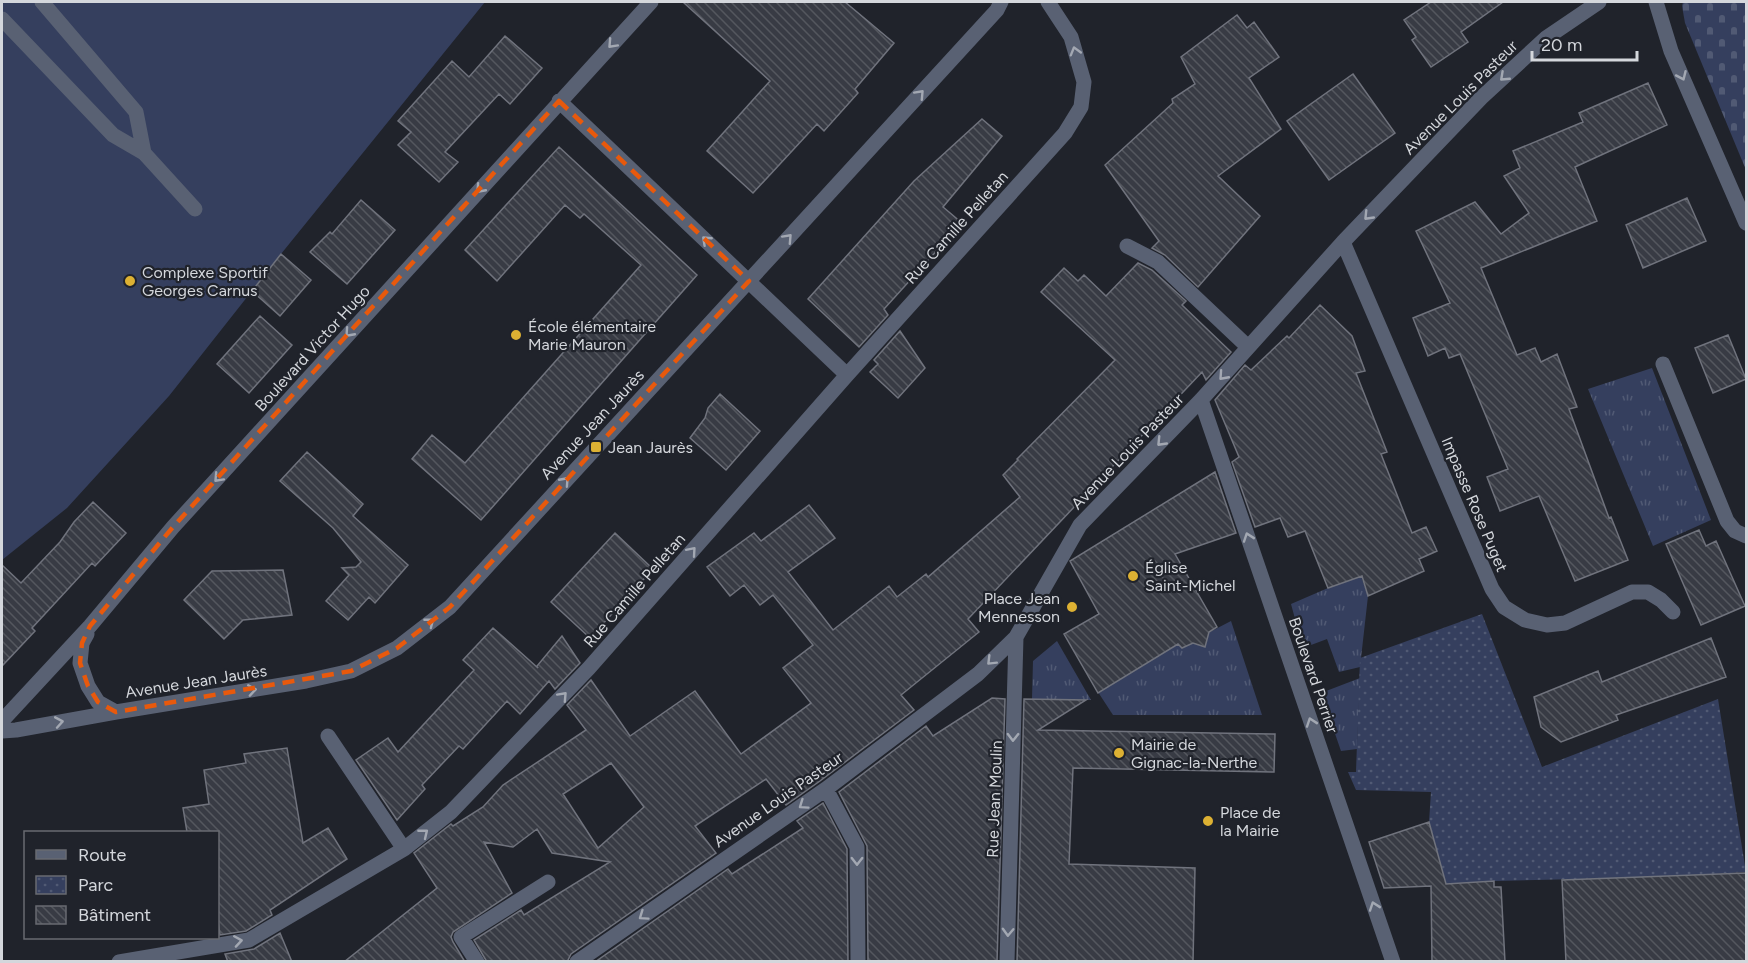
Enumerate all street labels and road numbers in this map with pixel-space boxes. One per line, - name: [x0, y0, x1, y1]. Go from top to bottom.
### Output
- street label: Avenue Louis Pasteur: [1399, 36, 1522, 158]
- street label: Rue Camille Pelletan: [901, 167, 1012, 288]
- street label: Boulevard Victor Hugo: [251, 281, 374, 415]
- street label: Avenue Jean Jaurès: [537, 366, 648, 483]
- street label: Avenue Louis Pasteur: [1067, 389, 1188, 513]
- street label: Impasse Rose Puget: [1437, 434, 1512, 575]
- street label: Rue Camille Pelletan: [580, 529, 689, 651]
- street label: Boulevard Perrier: [1285, 615, 1342, 736]
- street label: Avenue Jean Jaurès: [124, 661, 268, 702]
- street label: Rue Jean Moulin: [983, 740, 1006, 858]
- street label: Avenue Louis Pasteur: [710, 747, 847, 851]

